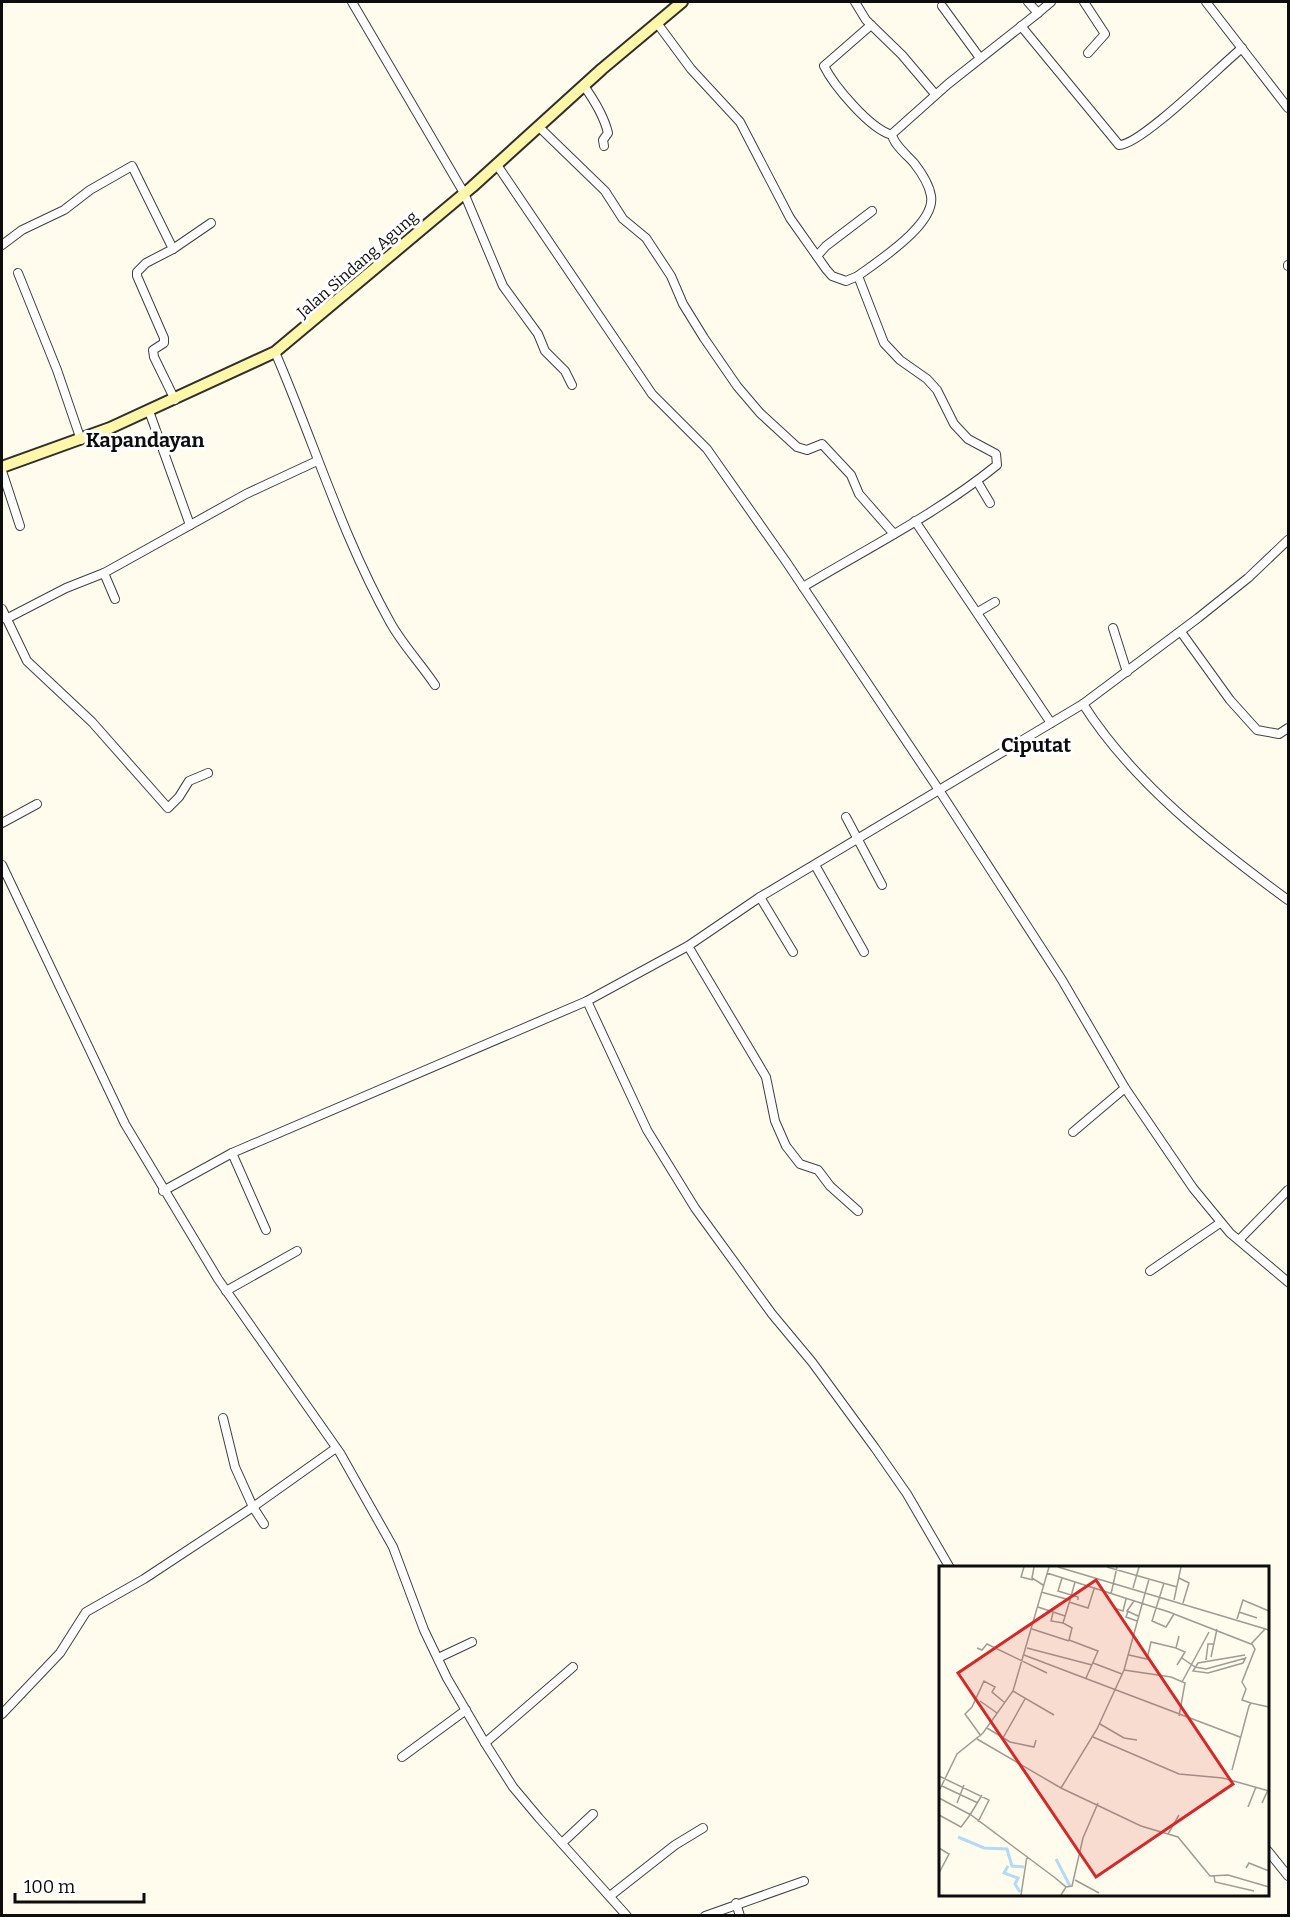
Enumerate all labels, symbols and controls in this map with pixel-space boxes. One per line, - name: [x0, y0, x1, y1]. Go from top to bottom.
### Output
- street label: Jalan Sindang Agung: [292, 207, 421, 322]
- district label: Kapandayan: [86, 428, 204, 452]
- district label: Ciputat: [1001, 733, 1071, 757]
- inset map: [939, 1566, 1269, 1896]
- scale bar: [15, 1866, 144, 1904]
- text: 100 m: [24, 1876, 75, 1898]

